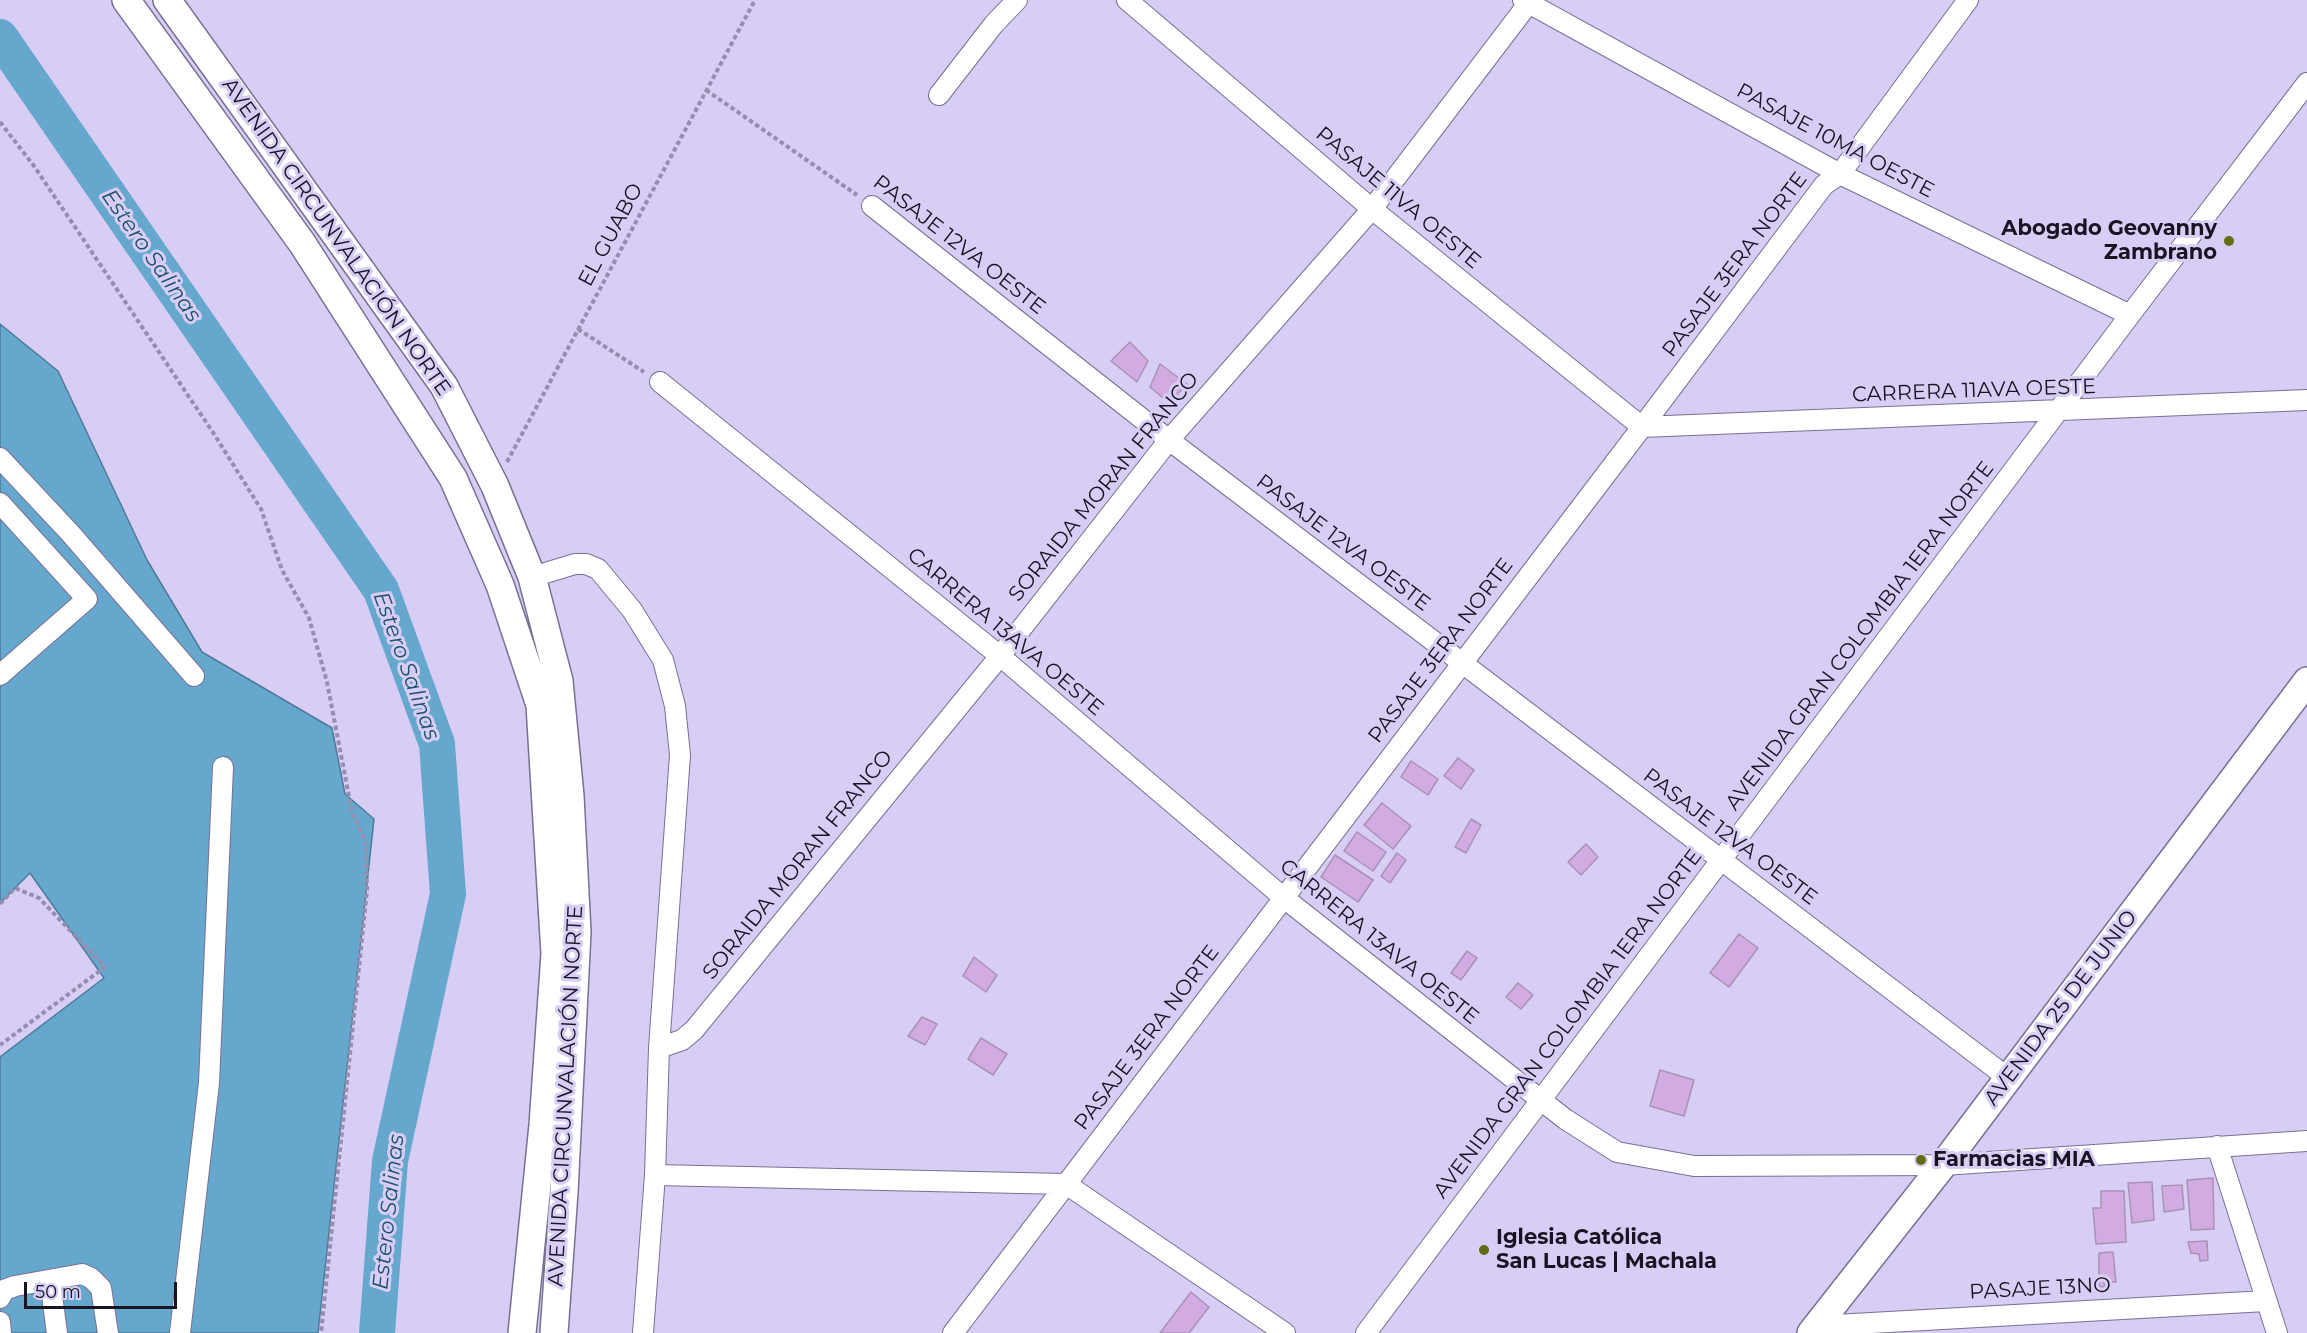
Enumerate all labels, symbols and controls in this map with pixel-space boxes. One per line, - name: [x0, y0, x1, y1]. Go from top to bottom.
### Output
- street label: AVENIDA CIRCUNVALACIÓN NORTE: [216, 73, 456, 401]
- street label: PASAJE 10MA OESTE: [1732, 78, 1938, 204]
- street label: PASAJE 11VA OESTE: [1310, 122, 1486, 274]
- street label: PASAJE 3ERA NORTE: [1657, 168, 1813, 362]
- street label: PASAJE 12VA OESTE: [868, 170, 1050, 320]
- street label: EL GUABO: [573, 179, 649, 291]
- water label: Estero Salinas: [95, 185, 207, 327]
- place label: Abogado Geovanny Zambrano: [2001, 216, 2217, 266]
- marker: Abogado Geovanny Zambrano: [2222, 234, 2236, 248]
- street label: SORAIDA MORAN FRANCO: [1004, 367, 1204, 607]
- street label: CARRERA 11AVA OESTE: [1852, 374, 2096, 408]
- street label: AVENIDA GRAN COLOMBIA 1ERA NORTE: [1720, 457, 2000, 815]
- street label: PASAJE 12VA OESTE: [1251, 469, 1435, 617]
- street label: CARRERA 13AVA OESTE: [902, 543, 1108, 721]
- street label: PASAJE 3ERA NORTE: [1363, 554, 1519, 748]
- water label: Estero Salinas: [367, 588, 445, 744]
- street label: SORAIDA MORAN FRANCO: [698, 745, 898, 985]
- street label: PASAJE 12VA OESTE: [1638, 763, 1822, 911]
- street label: AVENIDA GRAN COLOMBIA 1ERA NORTE: [1428, 845, 1708, 1203]
- street label: CARRERA 13AVA OESTE: [1275, 854, 1483, 1030]
- street label: AVENIDA CIRCUNVALACIÓN NORTE: [543, 905, 589, 1287]
- street label: AVENIDA 25 DE JUNIO: [1979, 905, 2143, 1111]
- street label: PASAJE 3ERA NORTE: [1069, 941, 1225, 1135]
- water label: Estero Salinas: [368, 1133, 410, 1291]
- place label: Farmacias MIA: [1933, 1147, 2095, 1173]
- marker: Farmacias MIA: [1914, 1153, 1928, 1167]
- place label: Iglesia Católica San Lucas | Machala: [1496, 1225, 1717, 1275]
- marker: Iglesia Católica San Lucas | Machala: [1477, 1243, 1491, 1257]
- scale bar: [27, 1270, 180, 1308]
- street label: PASAJE 13NO: [1969, 1273, 2111, 1305]
- text: 50 m: [35, 1281, 81, 1303]

